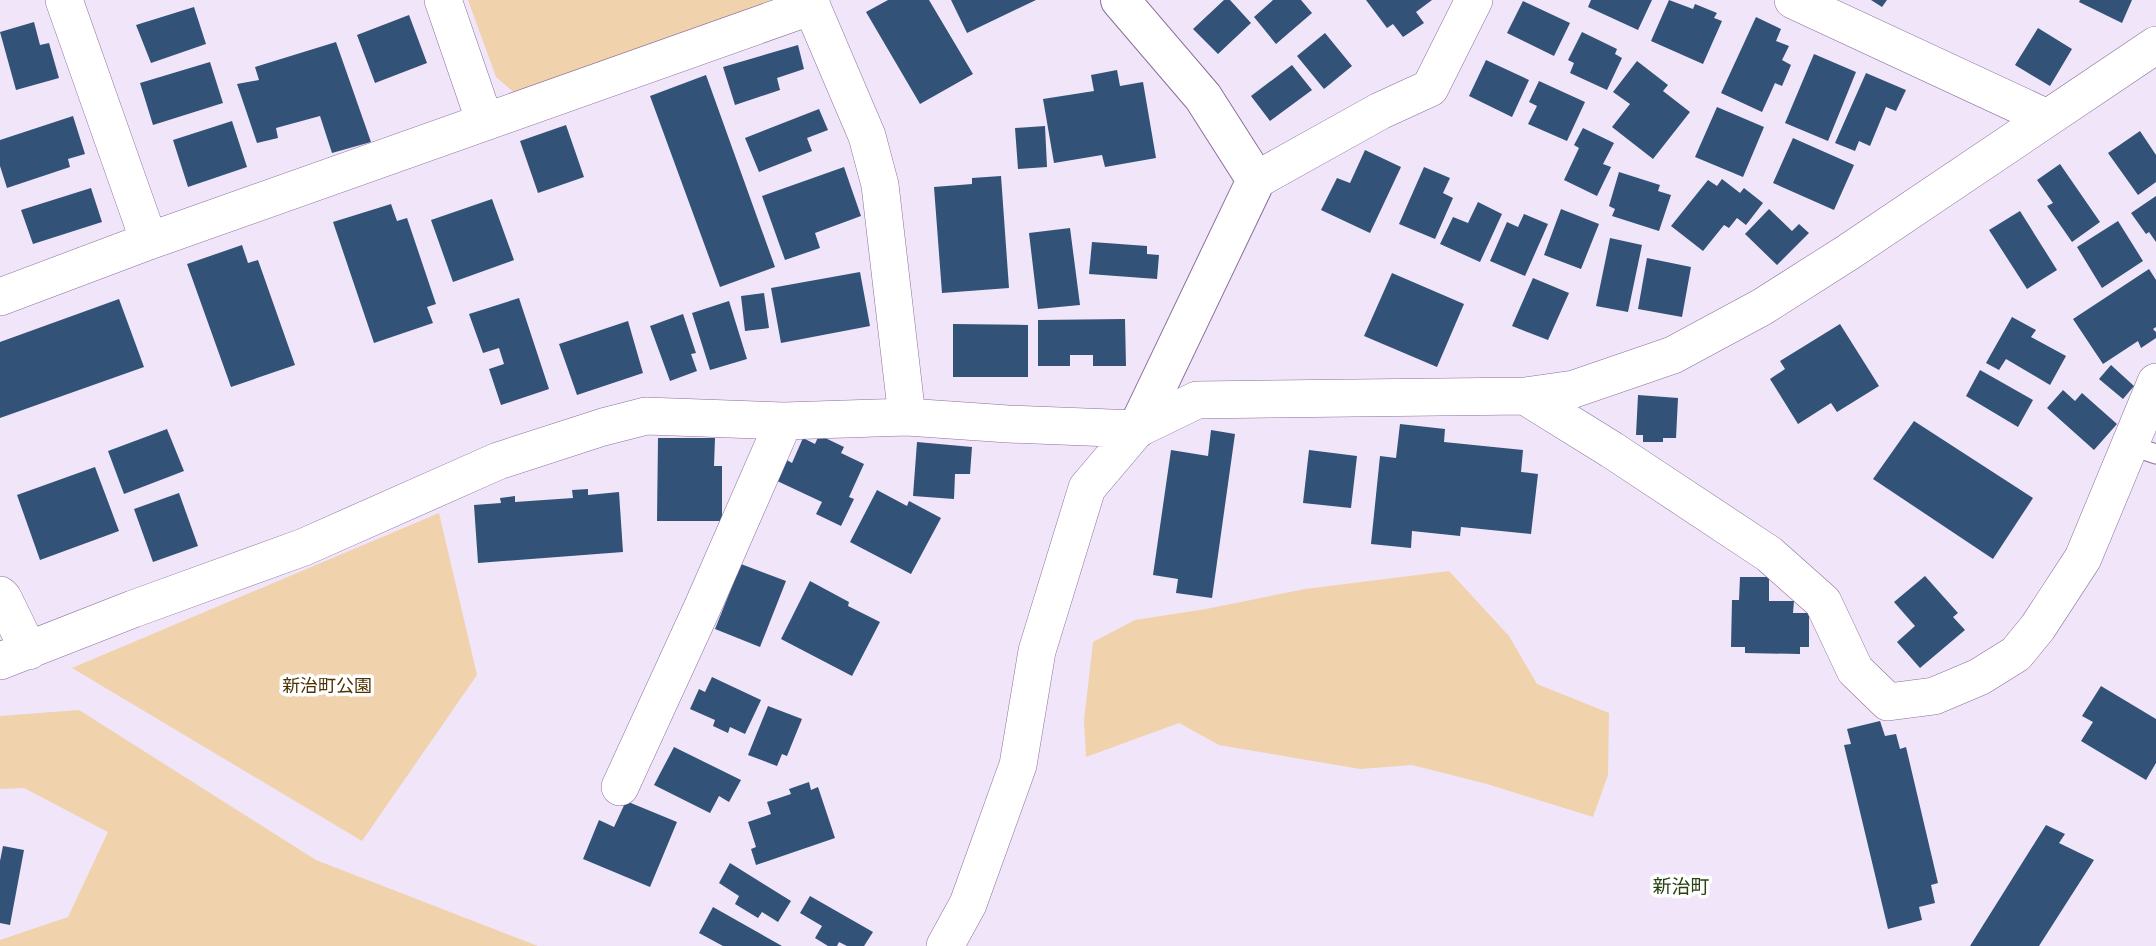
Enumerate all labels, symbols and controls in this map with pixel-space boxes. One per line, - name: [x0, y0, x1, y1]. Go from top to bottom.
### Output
- park label: 新治町公園: [282, 675, 372, 696]
- district label: 新治町: [1652, 875, 1710, 897]

